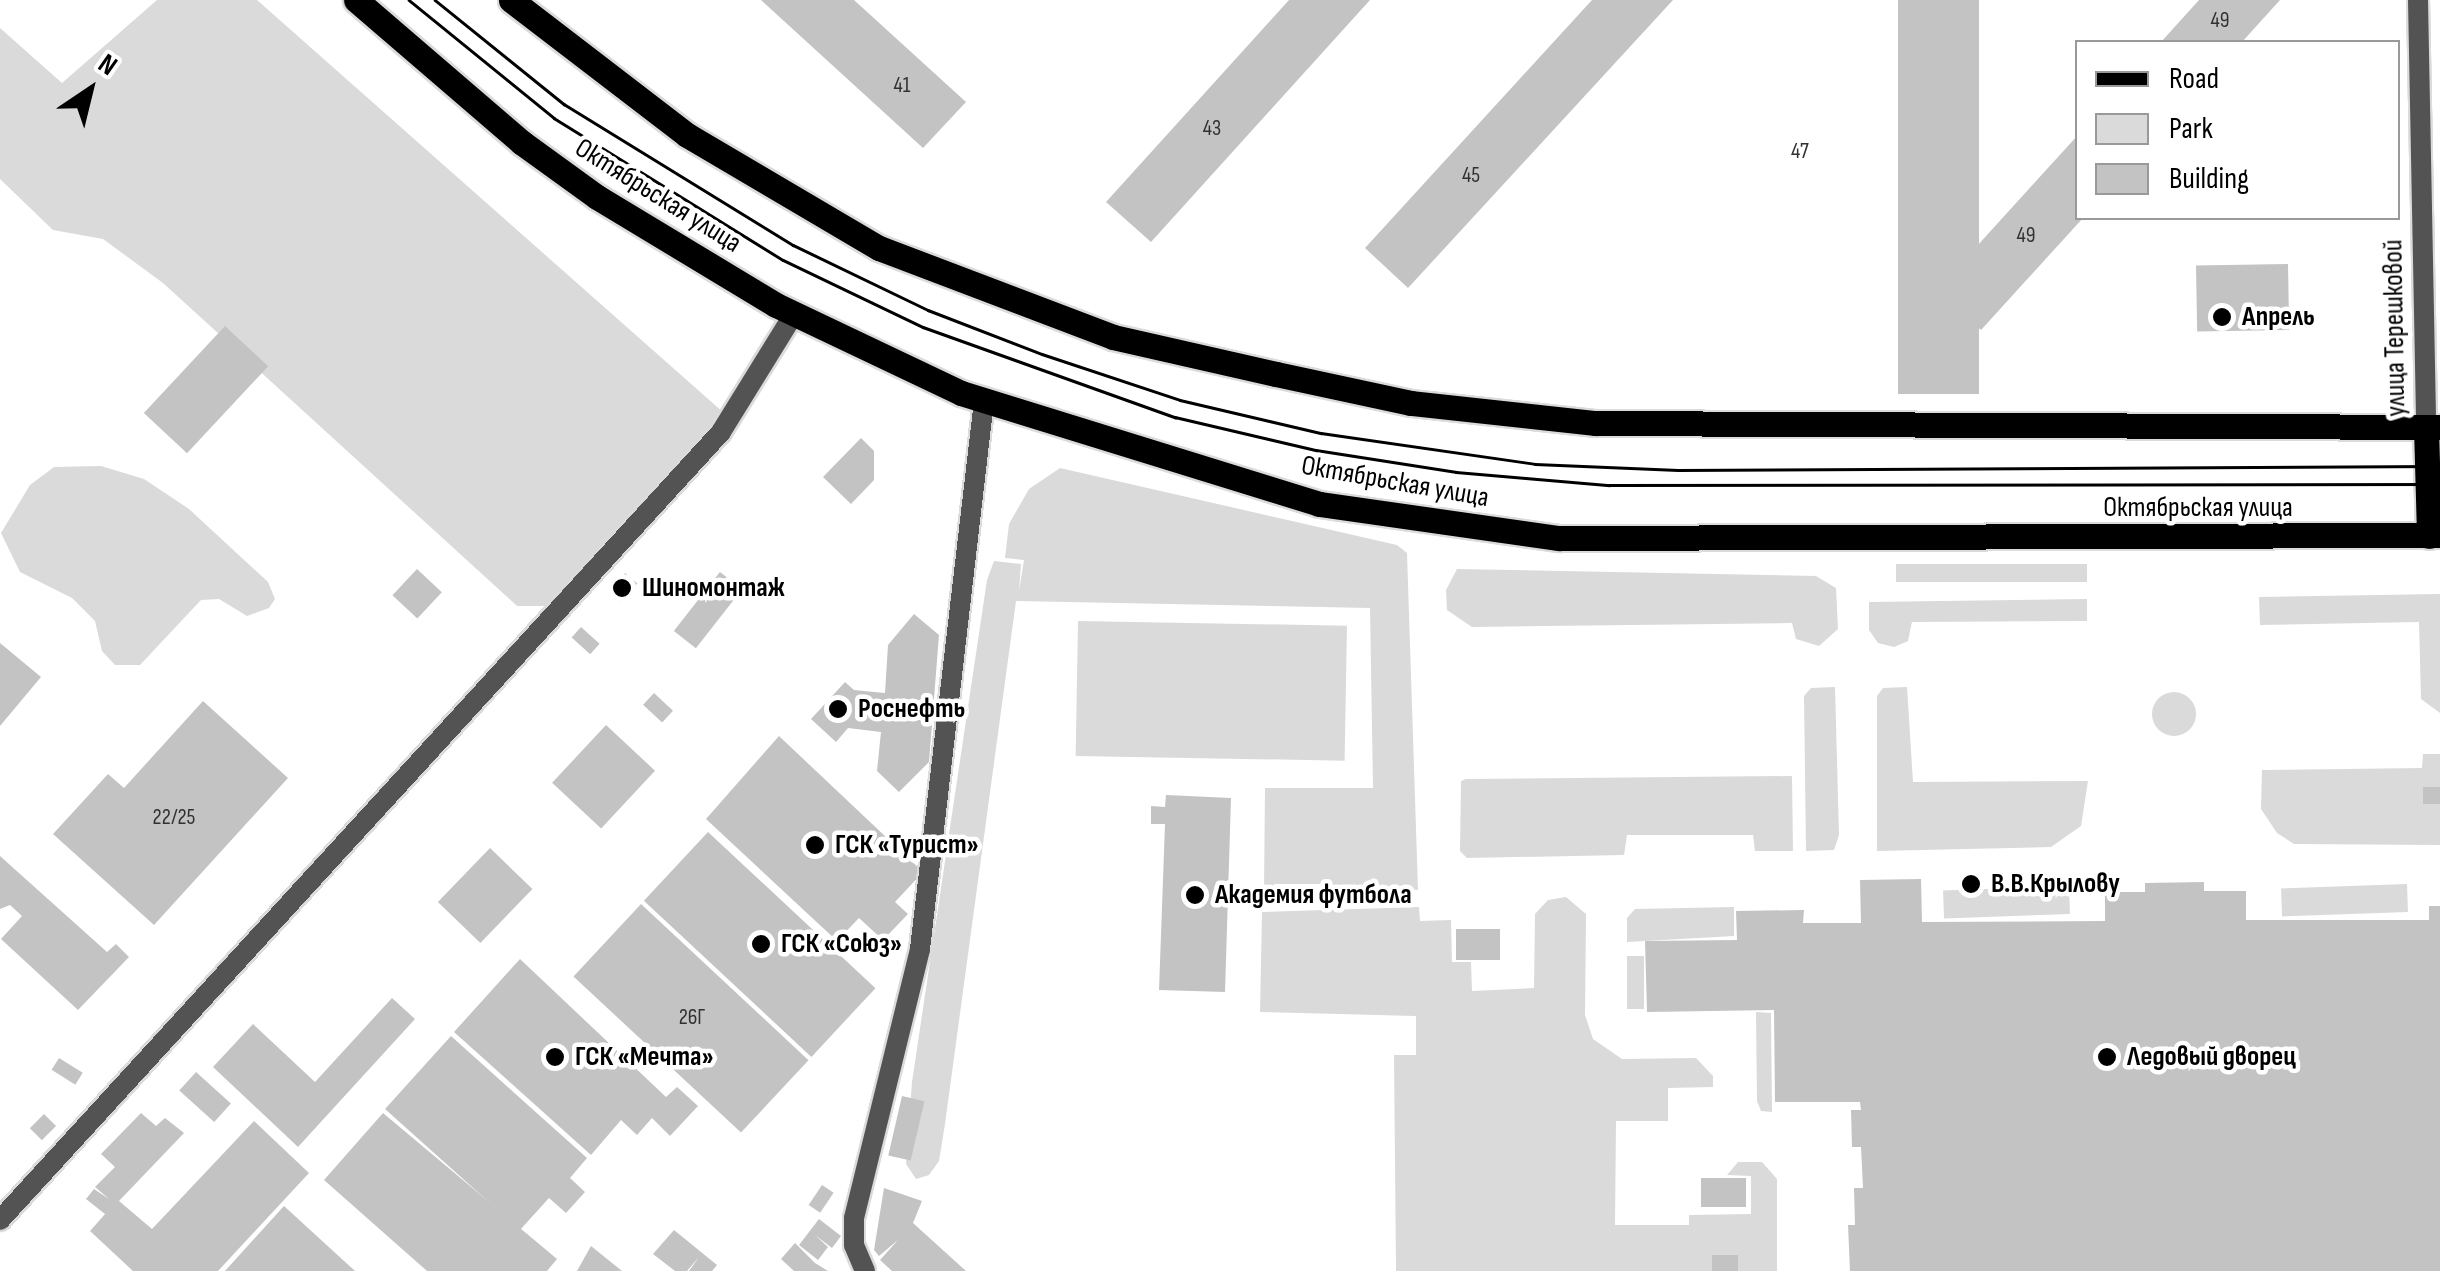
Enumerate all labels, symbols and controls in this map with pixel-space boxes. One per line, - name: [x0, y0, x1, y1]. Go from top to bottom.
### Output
- house number: 49: [2211, 8, 2229, 34]
- north arrow: [40, 40, 140, 140]
- legend: [2075, 40, 2400, 220]
- text: N: [92, 47, 123, 83]
- text: Road: [2169, 61, 2219, 97]
- house number: 41: [894, 73, 910, 99]
- text: Park: [2169, 111, 2213, 147]
- house number: 43: [1203, 116, 1221, 142]
- street label: Октябрьская улица: [569, 131, 747, 261]
- house number: 47: [1791, 139, 1809, 165]
- text: Building: [2169, 161, 2249, 197]
- house number: 45: [1462, 163, 1480, 189]
- house number: 49: [2017, 223, 2035, 249]
- street label: улица Терешковой: [2377, 239, 2413, 417]
- place label: Апрель: [2242, 300, 2315, 334]
- marker: Апрель: [2211, 306, 2233, 328]
- street label: Октябрьская улица: [1299, 449, 1491, 515]
- street label: Октябрьская улица: [2103, 491, 2293, 525]
- place label: Шиномонтаж: [642, 571, 785, 605]
- marker: Шиномонтаж: [611, 577, 633, 599]
- place label: Роснефть: [858, 692, 965, 726]
- marker: Роснефть: [827, 698, 849, 720]
- house number: 22/25: [153, 805, 195, 831]
- place label: ГСК «Турист»: [835, 828, 979, 862]
- marker: ГСК «Турист»: [804, 834, 826, 856]
- place label: В.В.Крылову: [1991, 867, 2120, 901]
- marker: В.В.Крылову: [1960, 873, 1982, 895]
- place label: Академия футбола: [1215, 878, 1412, 912]
- marker: Академия футбола: [1184, 884, 1206, 906]
- place label: ГСК «Союз»: [781, 927, 902, 961]
- marker: ГСК «Союз»: [750, 933, 772, 955]
- house number: 26Г: [679, 1005, 705, 1031]
- place label: ГСК «Мечта»: [575, 1040, 714, 1074]
- place label: Ледовый дворец: [2127, 1040, 2296, 1074]
- marker: ГСК «Мечта»: [544, 1046, 566, 1068]
- marker: Ледовый дворец: [2096, 1046, 2118, 1068]

